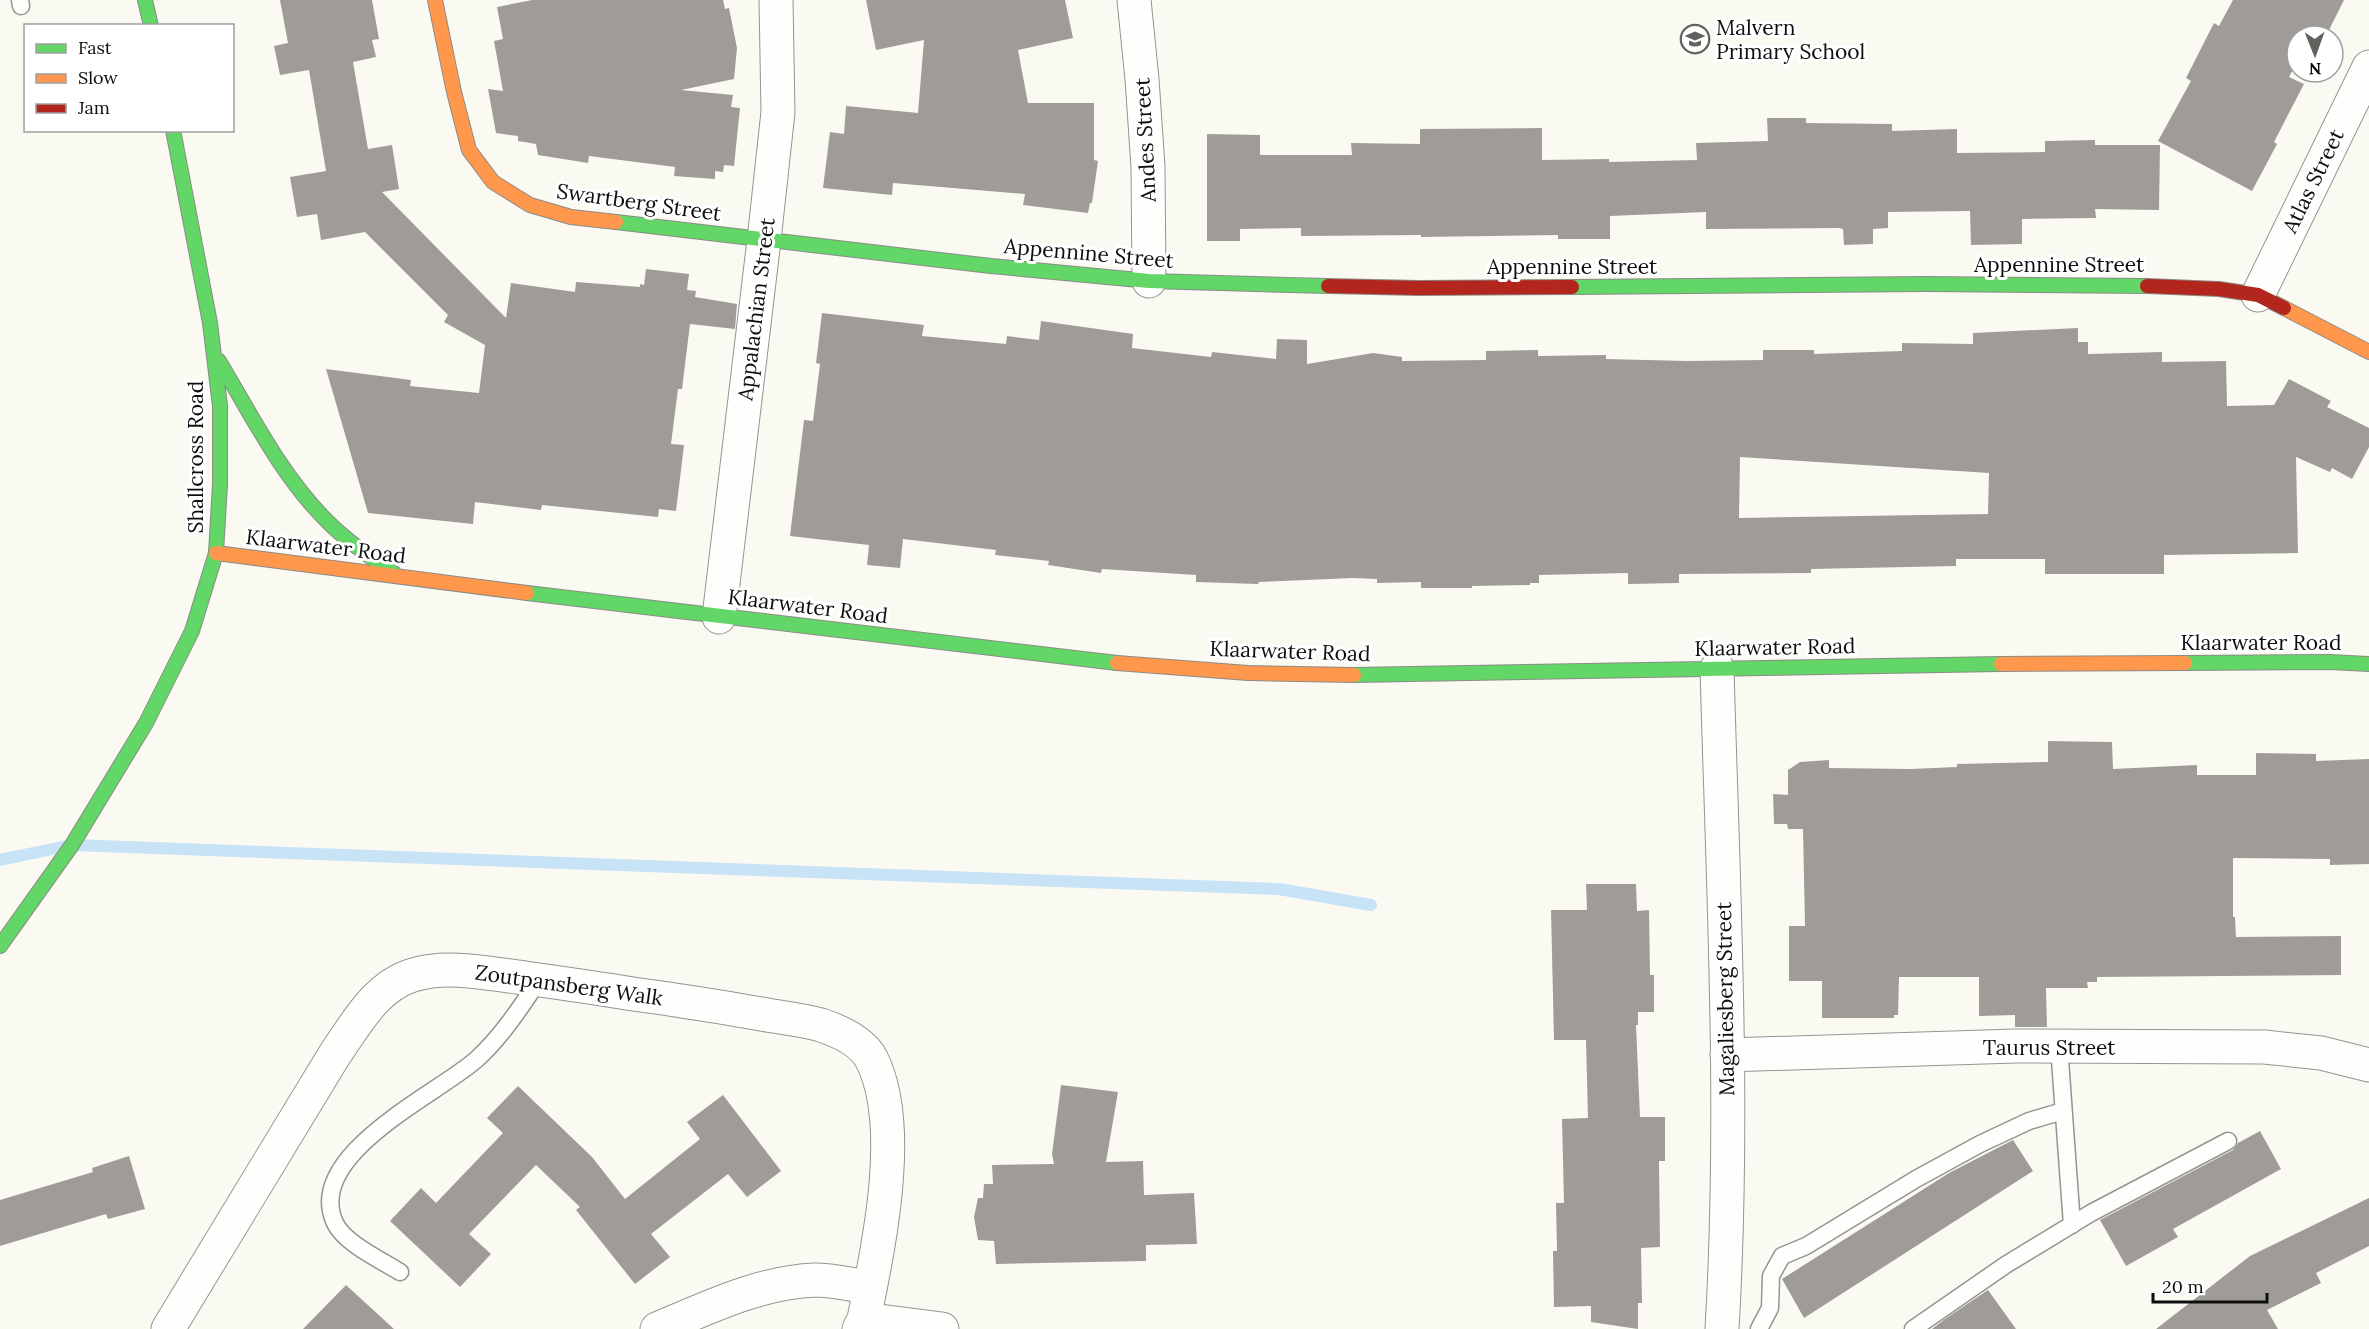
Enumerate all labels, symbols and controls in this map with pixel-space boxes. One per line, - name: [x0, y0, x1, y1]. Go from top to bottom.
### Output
- place label: Malvern Primary School: [1716, 14, 1865, 65]
- school or university icon: Malvern Primary School: [1679, 23, 1711, 55]
- legend: [24, 24, 234, 132]
- north arrow: [2285, 24, 2345, 84]
- text: Fast: [78, 36, 112, 59]
- text: N: [2309, 59, 2322, 79]
- text: Slow: [78, 66, 118, 89]
- street label: Andes Street: [1128, 76, 1162, 204]
- text: Jam: [77, 96, 110, 119]
- street label: Atlas Street: [2276, 124, 2350, 238]
- street label: Swartberg Street: [555, 177, 724, 227]
- street label: Appalachian Street: [731, 215, 781, 403]
- street label: Appennine Street: [1002, 232, 1176, 274]
- street label: Appennine Street: [1973, 251, 2145, 278]
- street label: Appennine Street: [1486, 253, 1658, 280]
- street label: Shallcross Road: [182, 381, 209, 533]
- street label: Klaarwater Road: [244, 523, 408, 569]
- street label: Klaarwater Road: [726, 583, 890, 629]
- street label: Klaarwater Road: [2180, 629, 2342, 656]
- street label: Klaarwater Road: [1694, 632, 1856, 662]
- street label: Klaarwater Road: [1209, 635, 1371, 667]
- street label: Magaliesberg Street: [1710, 901, 1740, 1096]
- street label: Zoutpansberg Walk: [473, 958, 665, 1012]
- street label: Taurus Street: [1983, 1034, 2116, 1061]
- scale bar: [2153, 1266, 2267, 1304]
- text: 20 m: [2162, 1275, 2204, 1298]

